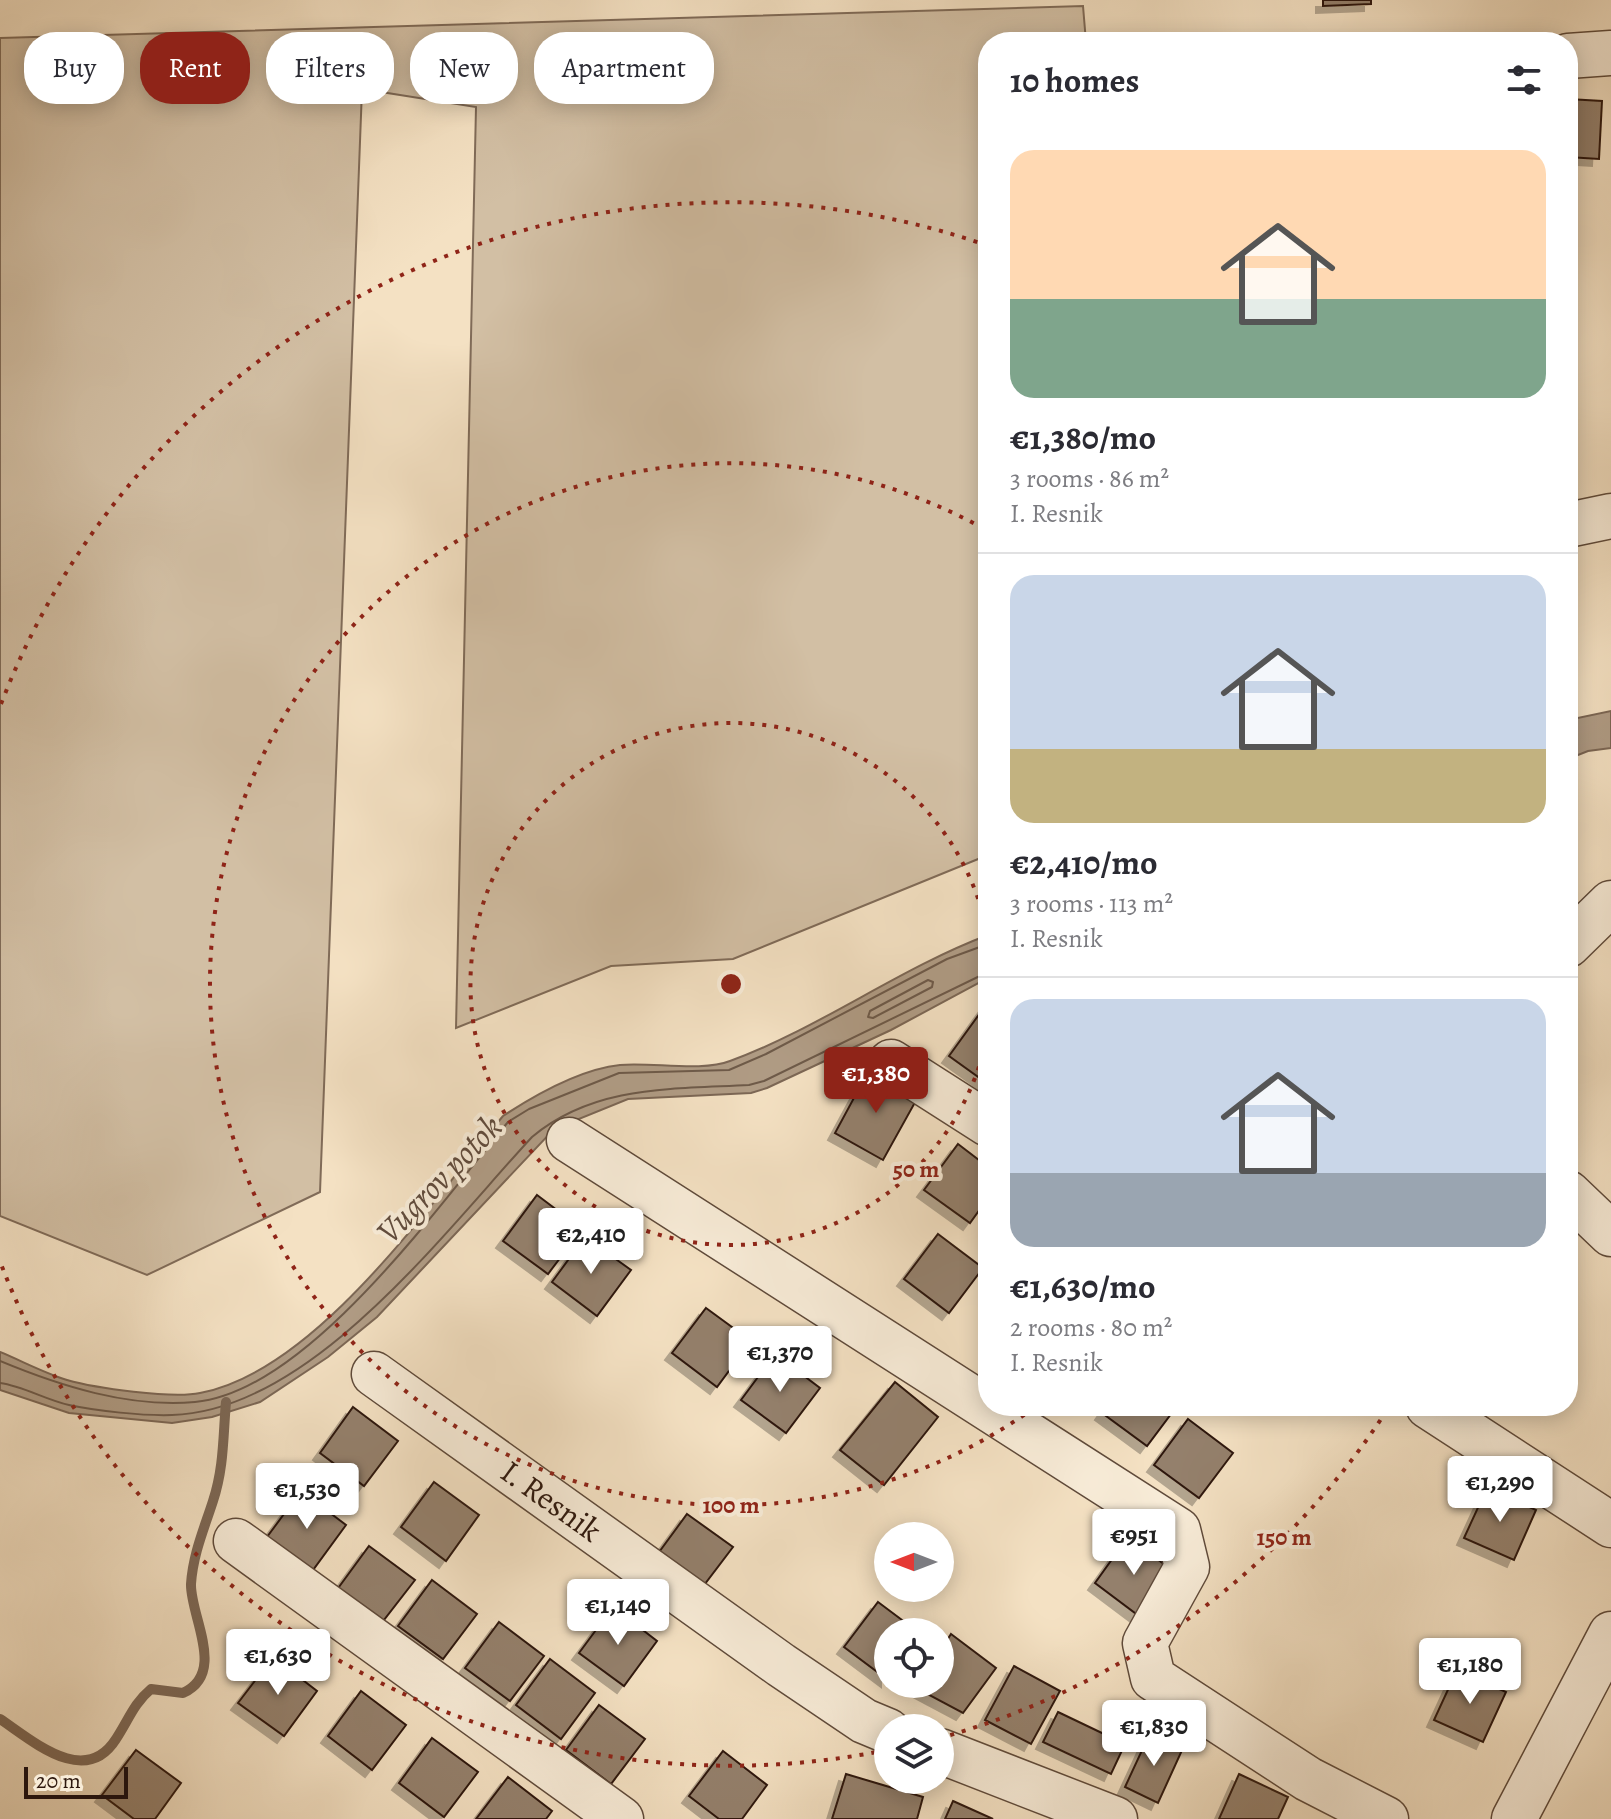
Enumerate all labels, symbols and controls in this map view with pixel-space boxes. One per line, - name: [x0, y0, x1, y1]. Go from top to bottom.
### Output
- chip: Buy: [24, 32, 124, 104]
- chip: Rent: [140, 32, 250, 104]
- chip: Filters: [266, 32, 394, 104]
- chip: New: [410, 32, 518, 104]
- chip: Apartment: [534, 32, 714, 104]
- text: 10 homes: [1010, 57, 1139, 104]
- icon: filters: [1502, 58, 1546, 102]
- icon: home: [1206, 202, 1350, 346]
- text: €1,380/mo: [1010, 414, 1156, 461]
- text: 3 rooms · 86 m²: [1010, 461, 1169, 496]
- text: I. Resnik: [1010, 496, 1103, 531]
- icon: home: [1206, 627, 1350, 771]
- text: €2,410/mo: [1010, 839, 1158, 886]
- text: 3 rooms · 113 m²: [1010, 886, 1173, 921]
- text: I. Resnik: [1010, 921, 1103, 956]
- centre of rings: [717, 970, 745, 998]
- pin: €1,380: [811, 1047, 941, 1115]
- icon: home: [1206, 1051, 1350, 1195]
- text: €1,380: [842, 1055, 910, 1090]
- water label: Vugrov potok: [366, 1104, 512, 1254]
- text: 50 m: [893, 1153, 939, 1185]
- pin: €2,410: [526, 1208, 656, 1276]
- text: €2,410: [556, 1216, 626, 1251]
- text: €1,630/mo: [1010, 1263, 1156, 1310]
- text: 2 rooms · 80 m²: [1010, 1310, 1172, 1345]
- pin: €1,370: [715, 1326, 845, 1394]
- text: €1,370: [747, 1334, 813, 1369]
- text: I. Resnik: [1010, 1345, 1103, 1380]
- street label: I. Resnik: [492, 1450, 611, 1552]
- pin: €1,290: [1435, 1456, 1565, 1524]
- pin: €1,530: [242, 1463, 372, 1531]
- text: €1,290: [1466, 1464, 1534, 1499]
- text: €1,530: [274, 1471, 340, 1506]
- text: 100 m: [702, 1489, 760, 1521]
- pin: €951: [1087, 1509, 1181, 1577]
- text: €951: [1110, 1517, 1158, 1552]
- text: 150 m: [1256, 1521, 1312, 1553]
- north arrow: [874, 1522, 954, 1602]
- map controls: [874, 1522, 954, 1794]
- pin: €1,140: [553, 1579, 683, 1647]
- text: €1,140: [585, 1587, 651, 1622]
- button: locate: [874, 1618, 954, 1698]
- pin: €1,630: [213, 1629, 343, 1697]
- text: €1,630: [244, 1637, 312, 1672]
- pin: €1,180: [1405, 1638, 1535, 1706]
- text: €1,180: [1437, 1646, 1503, 1681]
- pin: €1,830: [1089, 1700, 1219, 1768]
- text: €1,830: [1120, 1708, 1188, 1743]
- button: layers: [874, 1714, 954, 1794]
- scale bar: [24, 1763, 128, 1799]
- text: 20 m: [36, 1766, 81, 1796]

